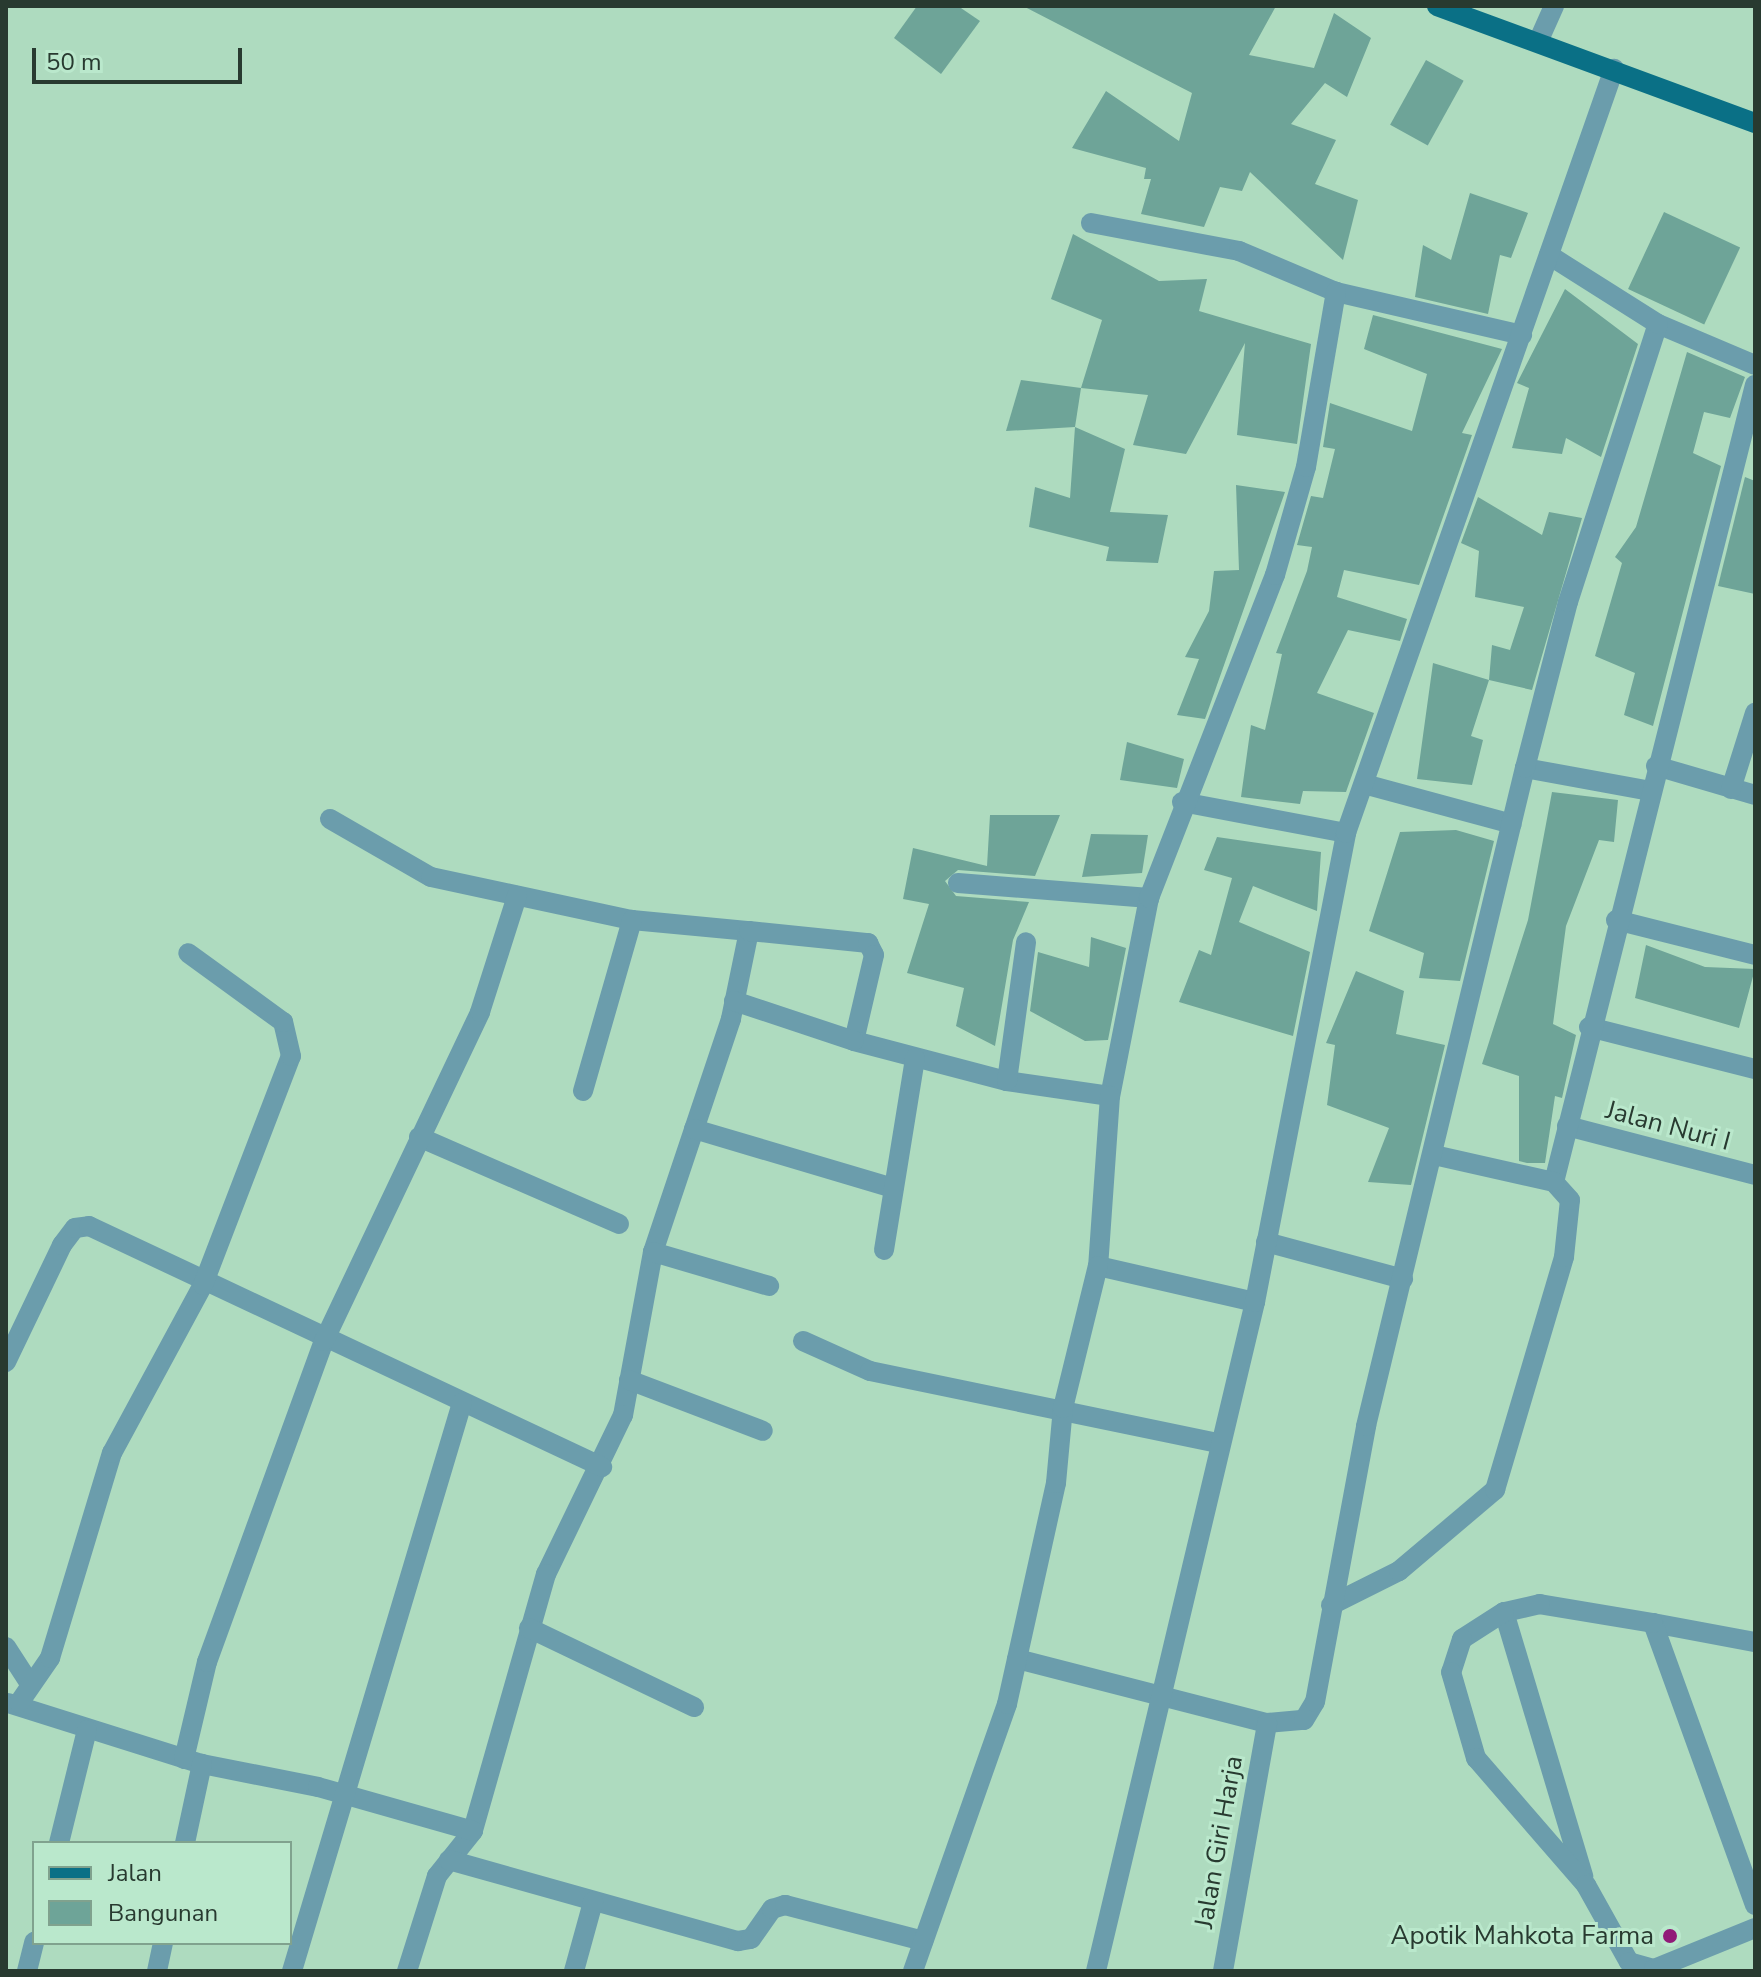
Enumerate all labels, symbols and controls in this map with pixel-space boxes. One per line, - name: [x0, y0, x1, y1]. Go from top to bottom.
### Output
- scale bar: [36, 32, 246, 82]
- text: 50 m: [46, 46, 102, 78]
- street label: Jalan Nuri I: [1602, 1094, 1734, 1158]
- street label: Jalan Giri Harja: [1188, 1753, 1250, 1931]
- legend: [32, 1841, 292, 1945]
- text: Jalan: [108, 1857, 162, 1889]
- text: Bangunan: [108, 1897, 218, 1929]
- place label: Apotik Mahkota Farma: [1391, 1920, 1654, 1952]
- marker: Apotik Mahkota Farma: [1661, 1927, 1679, 1945]

